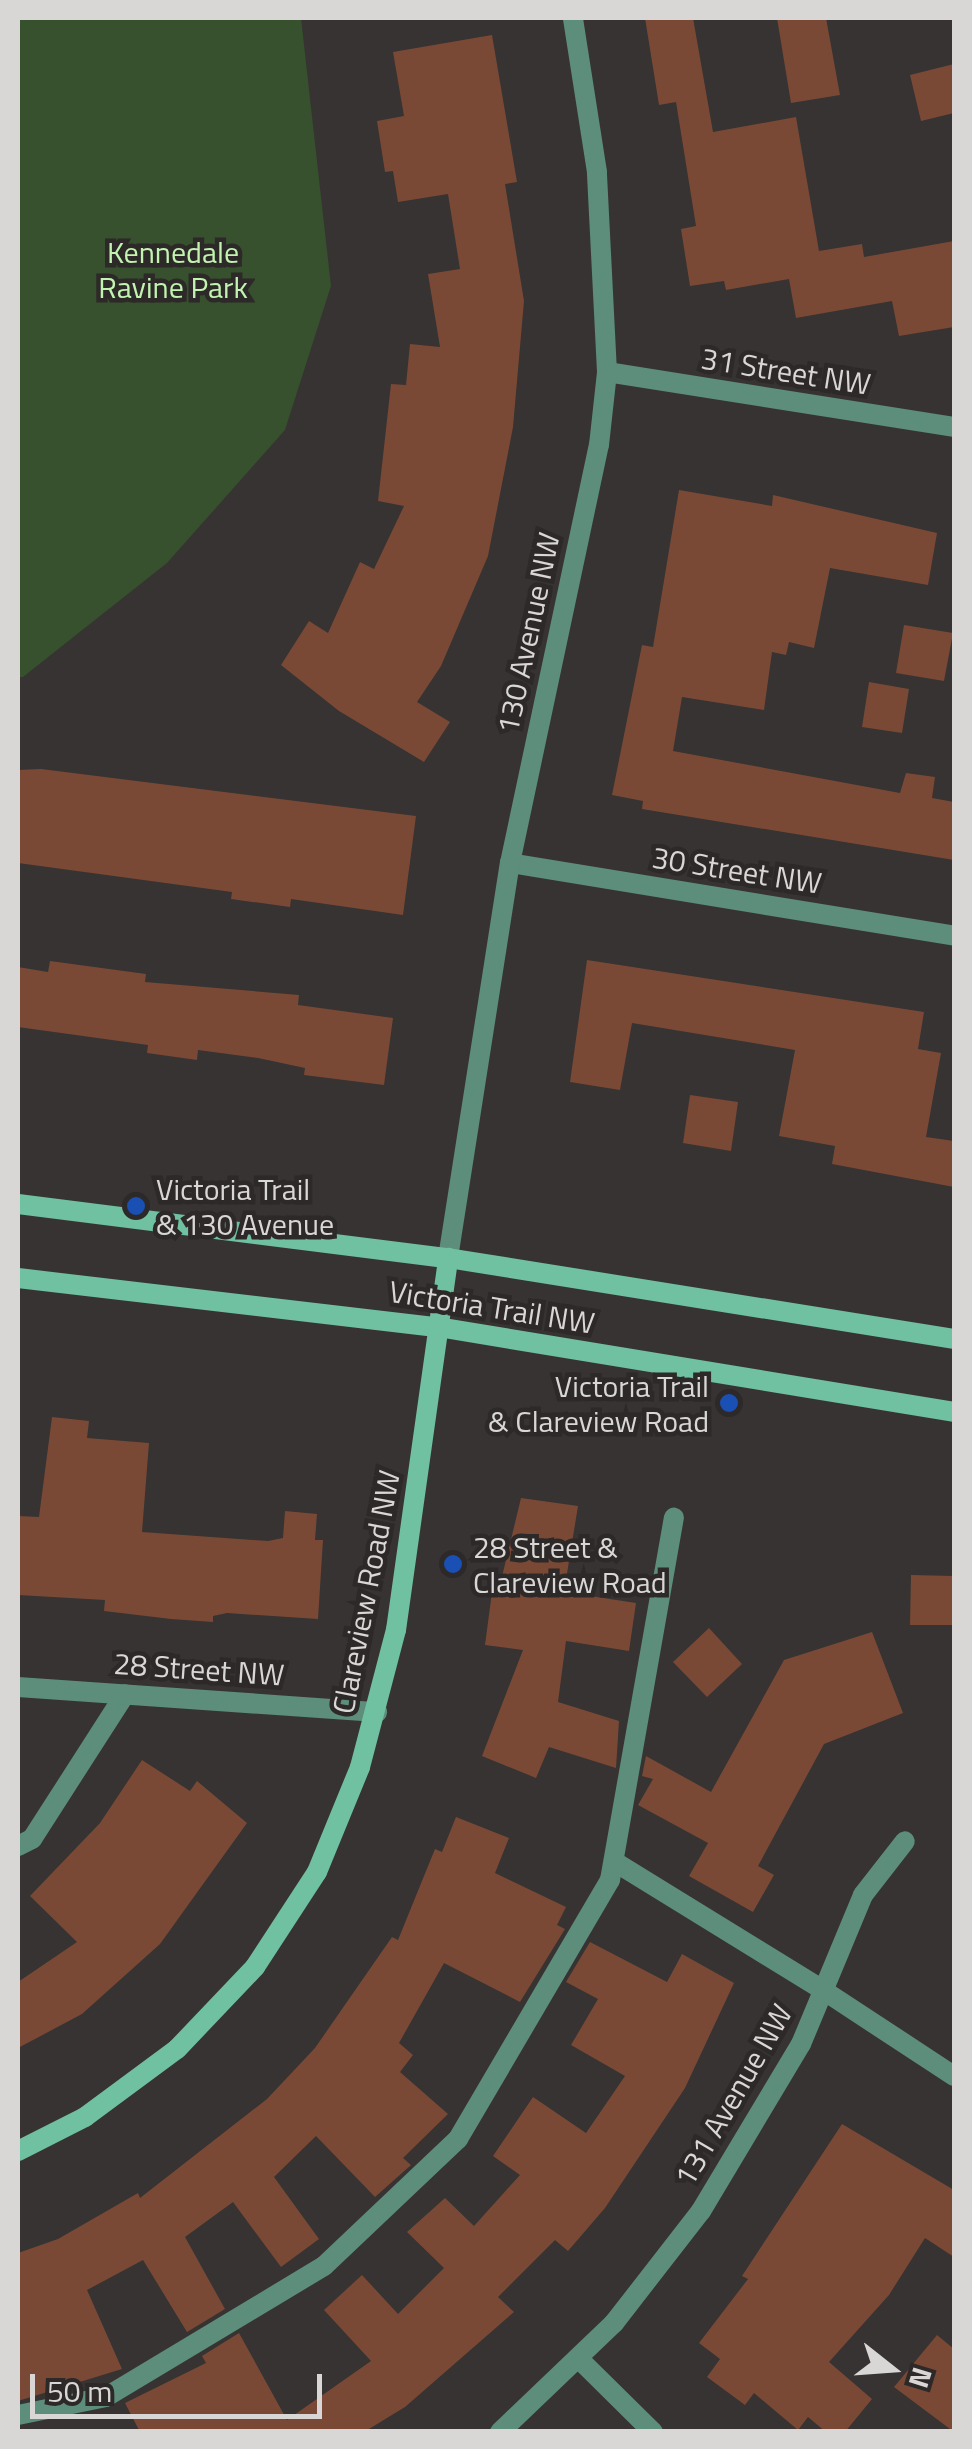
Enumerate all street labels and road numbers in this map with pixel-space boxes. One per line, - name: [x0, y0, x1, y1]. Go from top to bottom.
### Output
- street label: 31 Street NW: [699, 340, 873, 402]
- street label: 130 Avenue NW: [489, 529, 567, 737]
- street label: 30 Street NW: [650, 839, 824, 901]
- street label: Victoria Trail NW: [387, 1273, 597, 1341]
- street label: Clareview Road NW: [325, 1467, 407, 1717]
- street label: 28 Street NW: [112, 1645, 286, 1693]
- street label: 131 Avenue NW: [666, 1998, 800, 2192]

